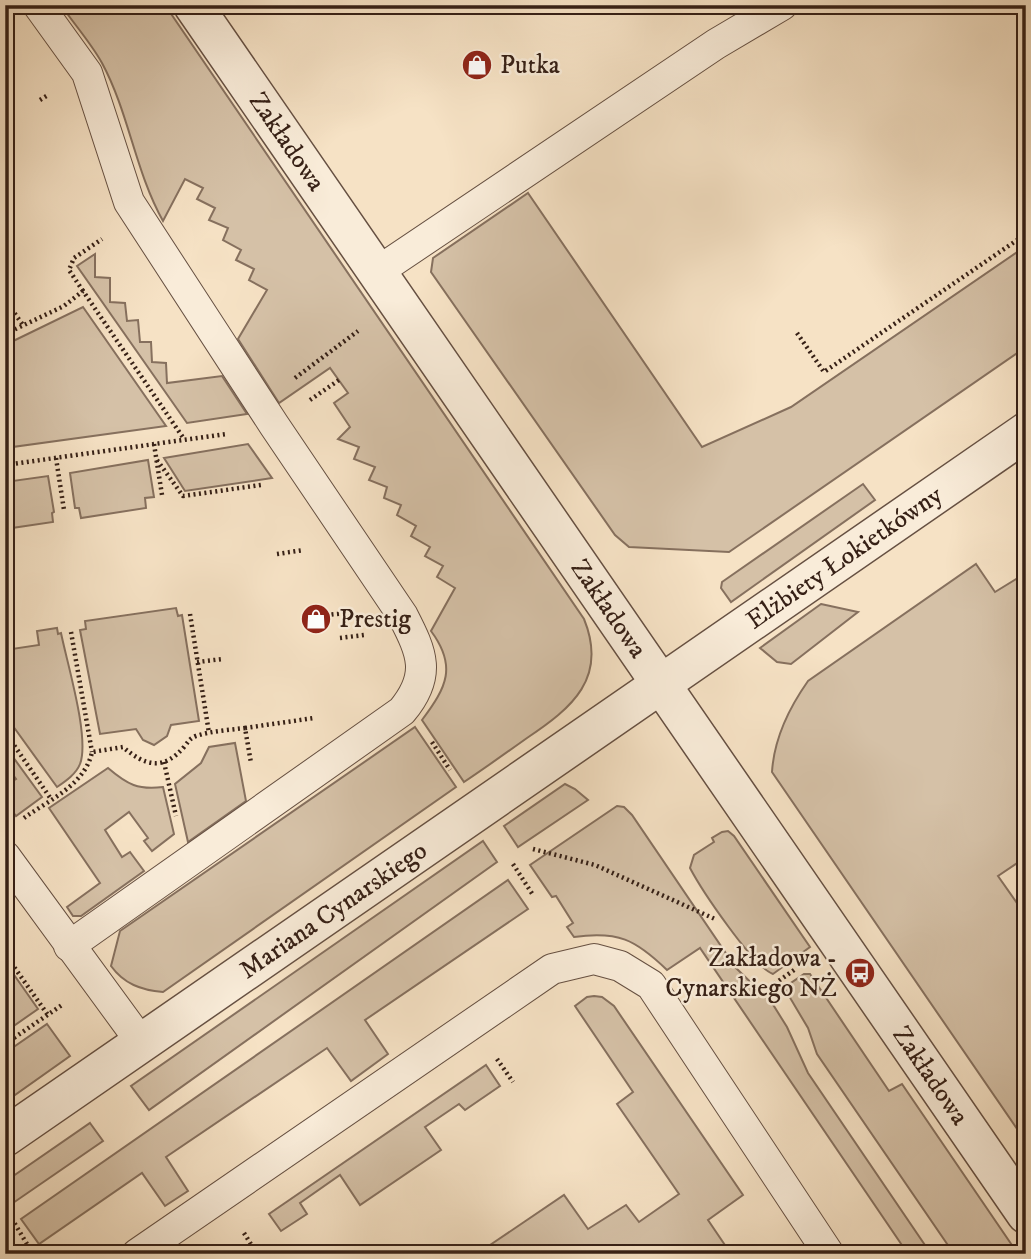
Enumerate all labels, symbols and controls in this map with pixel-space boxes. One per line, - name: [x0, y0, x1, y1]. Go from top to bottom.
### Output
- shop icon: Putka: [460, 48, 494, 82]
- place label: Putka: [500, 49, 560, 82]
- street label: Zakładowa: [242, 86, 333, 197]
- street label: Elżbiety Łokietkówny: [740, 478, 949, 637]
- street label: Zakładowa: [563, 553, 654, 664]
- shop icon: Prestig: [299, 602, 333, 636]
- place label: Prestig: [339, 603, 411, 636]
- street label: Mariana Cynarskiego: [233, 834, 433, 987]
- place label: Zakładowa - Cynarskiego NŻ: [665, 942, 837, 1005]
- bus stop icon: Zakładowa - Cynarskiego NŻ: [843, 956, 877, 990]
- street label: Zakładowa: [885, 1020, 976, 1131]

